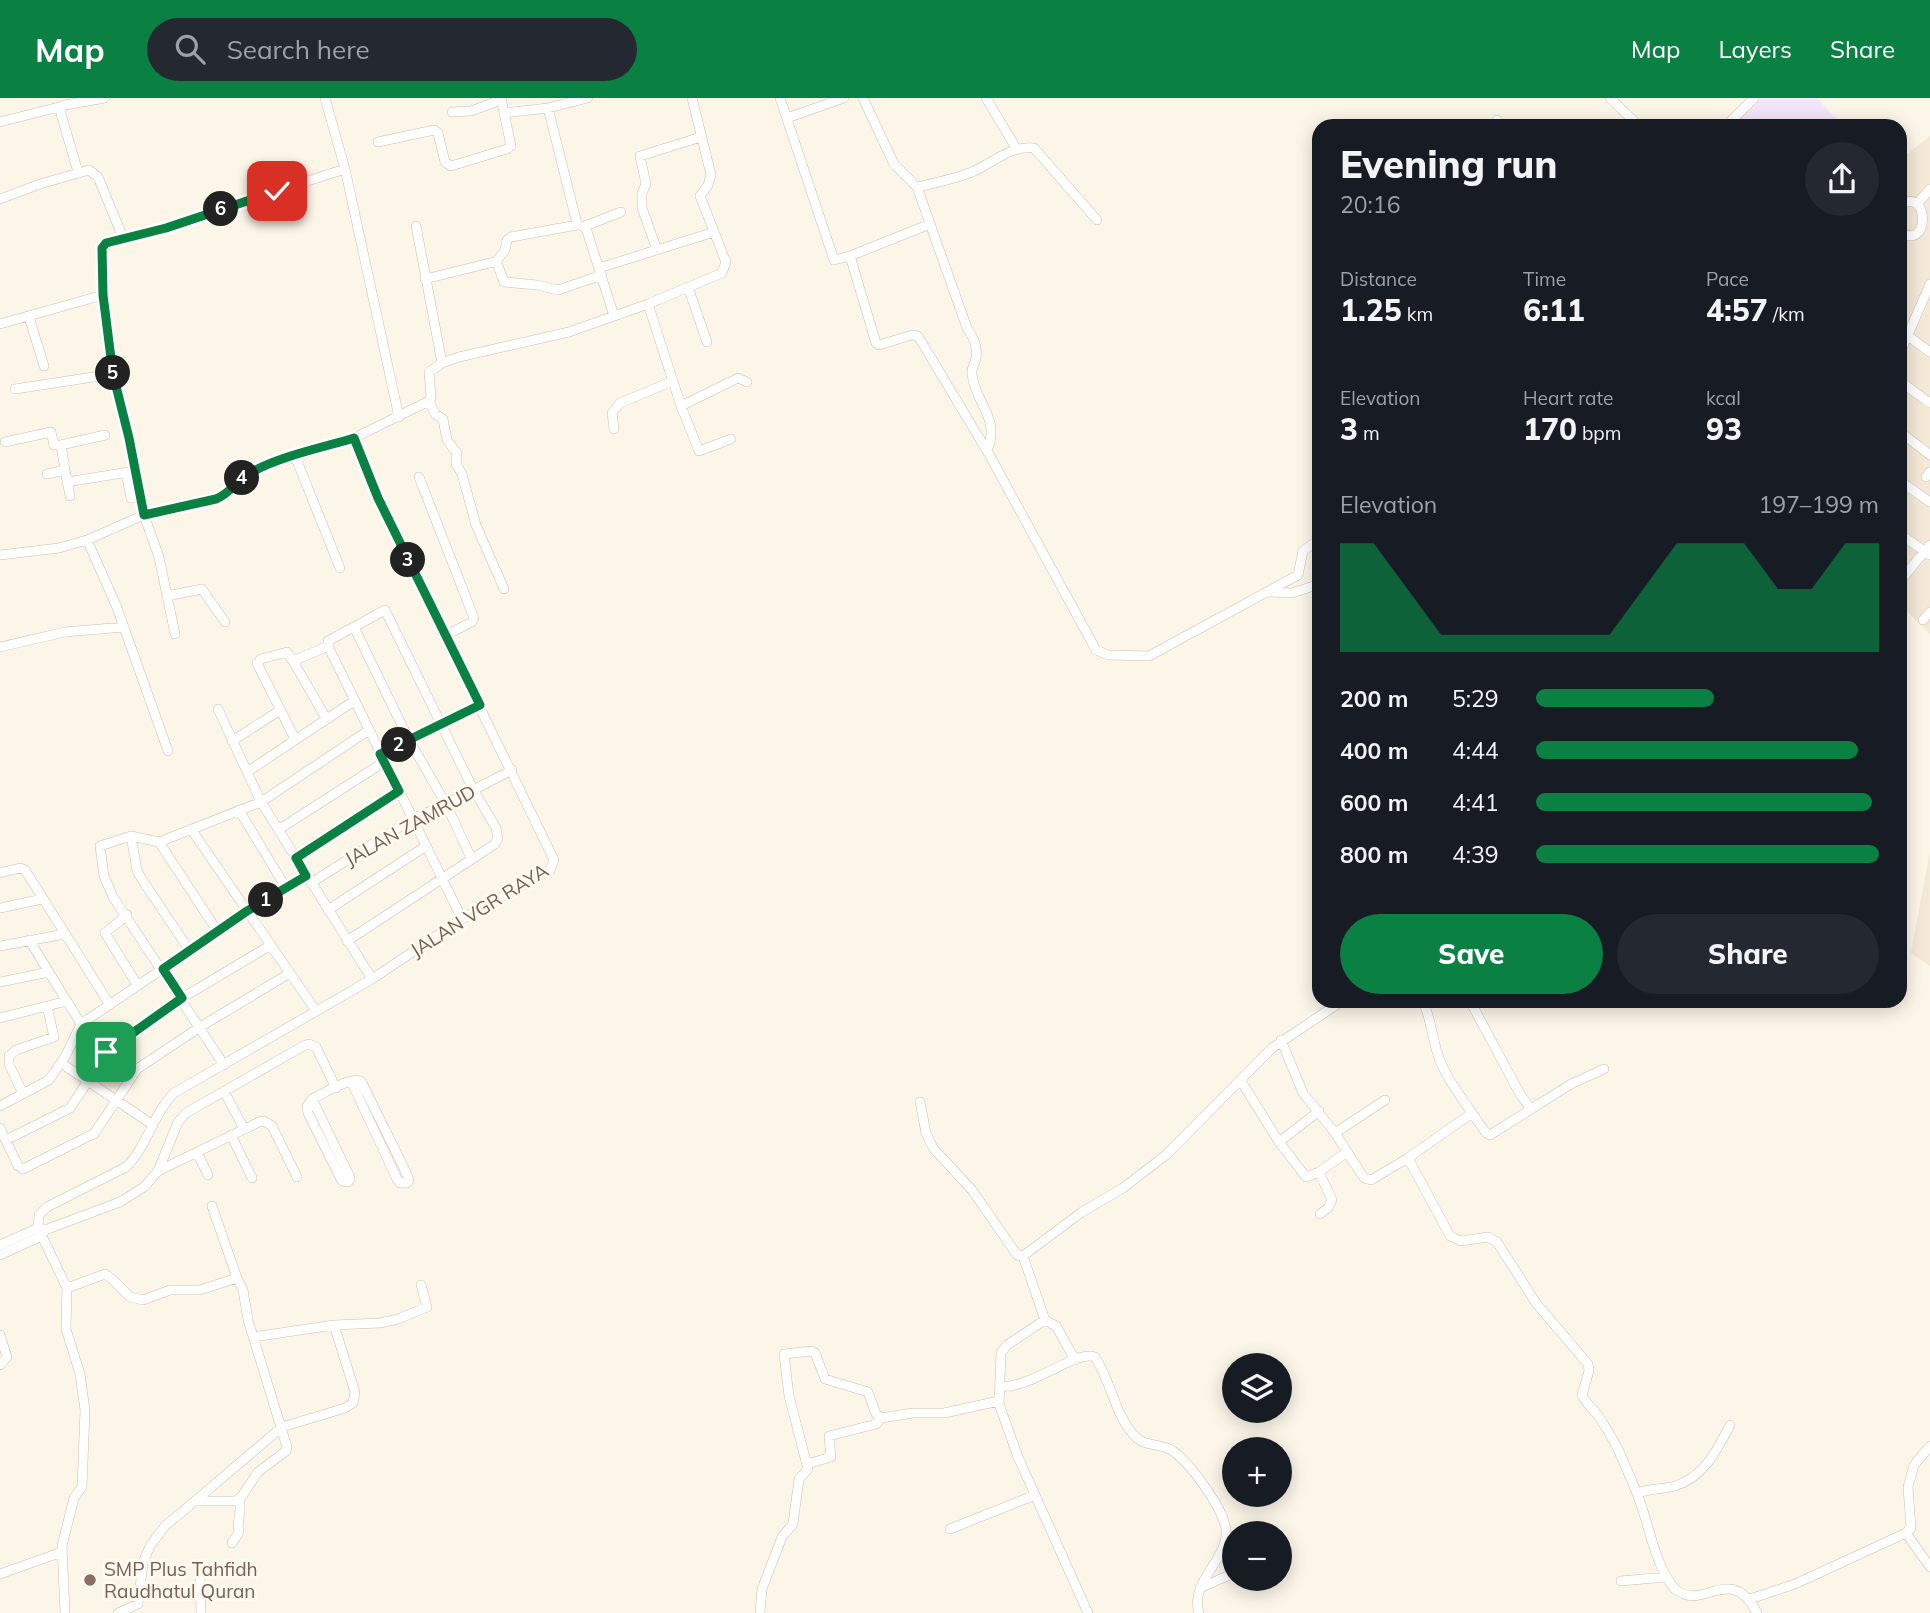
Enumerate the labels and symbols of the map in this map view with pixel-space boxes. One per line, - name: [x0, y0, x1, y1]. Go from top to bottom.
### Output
- pin: [247, 161, 307, 221]
- pin: 6: [204, 192, 238, 226]
- pin: 5: [96, 356, 130, 390]
- pin: 4: [224, 460, 260, 496]
- pin: 3: [390, 542, 426, 578]
- pin: 2: [382, 728, 416, 762]
- street label: JALAN ZAMRUD: [340, 779, 480, 871]
- street label: JALAN VGR RAYA: [406, 858, 552, 962]
- pin: 1: [248, 882, 284, 918]
- pin: [76, 1022, 136, 1082]
- place label: SMP Plus Tahfidh Raudhatul Quran: [104, 1557, 258, 1603]
- marker: SMP Plus Tahfidh Raudhatul Quran: [82, 1572, 98, 1588]

